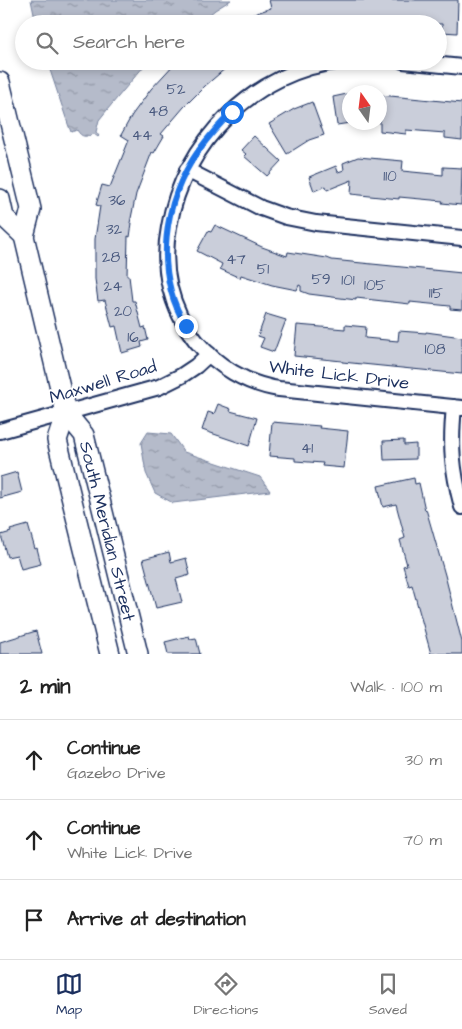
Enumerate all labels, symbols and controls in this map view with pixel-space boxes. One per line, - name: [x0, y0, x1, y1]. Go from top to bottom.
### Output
- search box: [15, 15, 447, 70]
- icon: search: [33, 29, 61, 57]
- text: Search here: [73, 29, 185, 56]
- house number: 52: [166, 79, 186, 100]
- north arrow: [342, 85, 387, 130]
- house number: 48: [148, 101, 168, 122]
- route start: [221, 101, 244, 124]
- house number: 44: [132, 125, 152, 146]
- house number: 110: [383, 166, 397, 187]
- house number: 36: [108, 190, 126, 211]
- house number: 32: [106, 219, 123, 240]
- house number: 28: [102, 247, 120, 268]
- house number: 47: [226, 249, 246, 270]
- house number: 51: [257, 259, 269, 280]
- house number: 59: [311, 269, 331, 290]
- house number: 101: [341, 270, 355, 291]
- house number: 105: [364, 275, 386, 296]
- house number: 24: [104, 276, 122, 297]
- house number: 115: [429, 283, 444, 304]
- house number: 20: [114, 301, 133, 322]
- route end: [175, 315, 198, 338]
- house number: 16: [127, 327, 139, 348]
- house number: 108: [424, 339, 446, 360]
- street label: Maxwell Road: [46, 354, 160, 410]
- street label: White Lick Drive: [267, 354, 411, 396]
- house number: 41: [301, 438, 313, 459]
- street label: South Meridian Street: [73, 439, 142, 624]
- text: 2 min: [20, 672, 70, 701]
- text: Walk · 100 m: [350, 676, 442, 698]
- text: Continue: [67, 735, 141, 762]
- icon: ahead: [20, 746, 48, 774]
- text: 30 m: [405, 749, 442, 771]
- text: Gazebo Drive: [67, 762, 166, 784]
- text: Continue: [67, 815, 141, 842]
- icon: ahead: [20, 826, 48, 854]
- text: 70 m: [403, 829, 442, 851]
- text: White Lick Drive: [67, 842, 192, 864]
- icon: arrive: [20, 906, 48, 934]
- text: Arrive at destination: [67, 906, 246, 933]
- tab: Map: [55, 970, 83, 1020]
- tab: Directions: [193, 970, 258, 1020]
- tab: Saved: [369, 970, 407, 1020]

